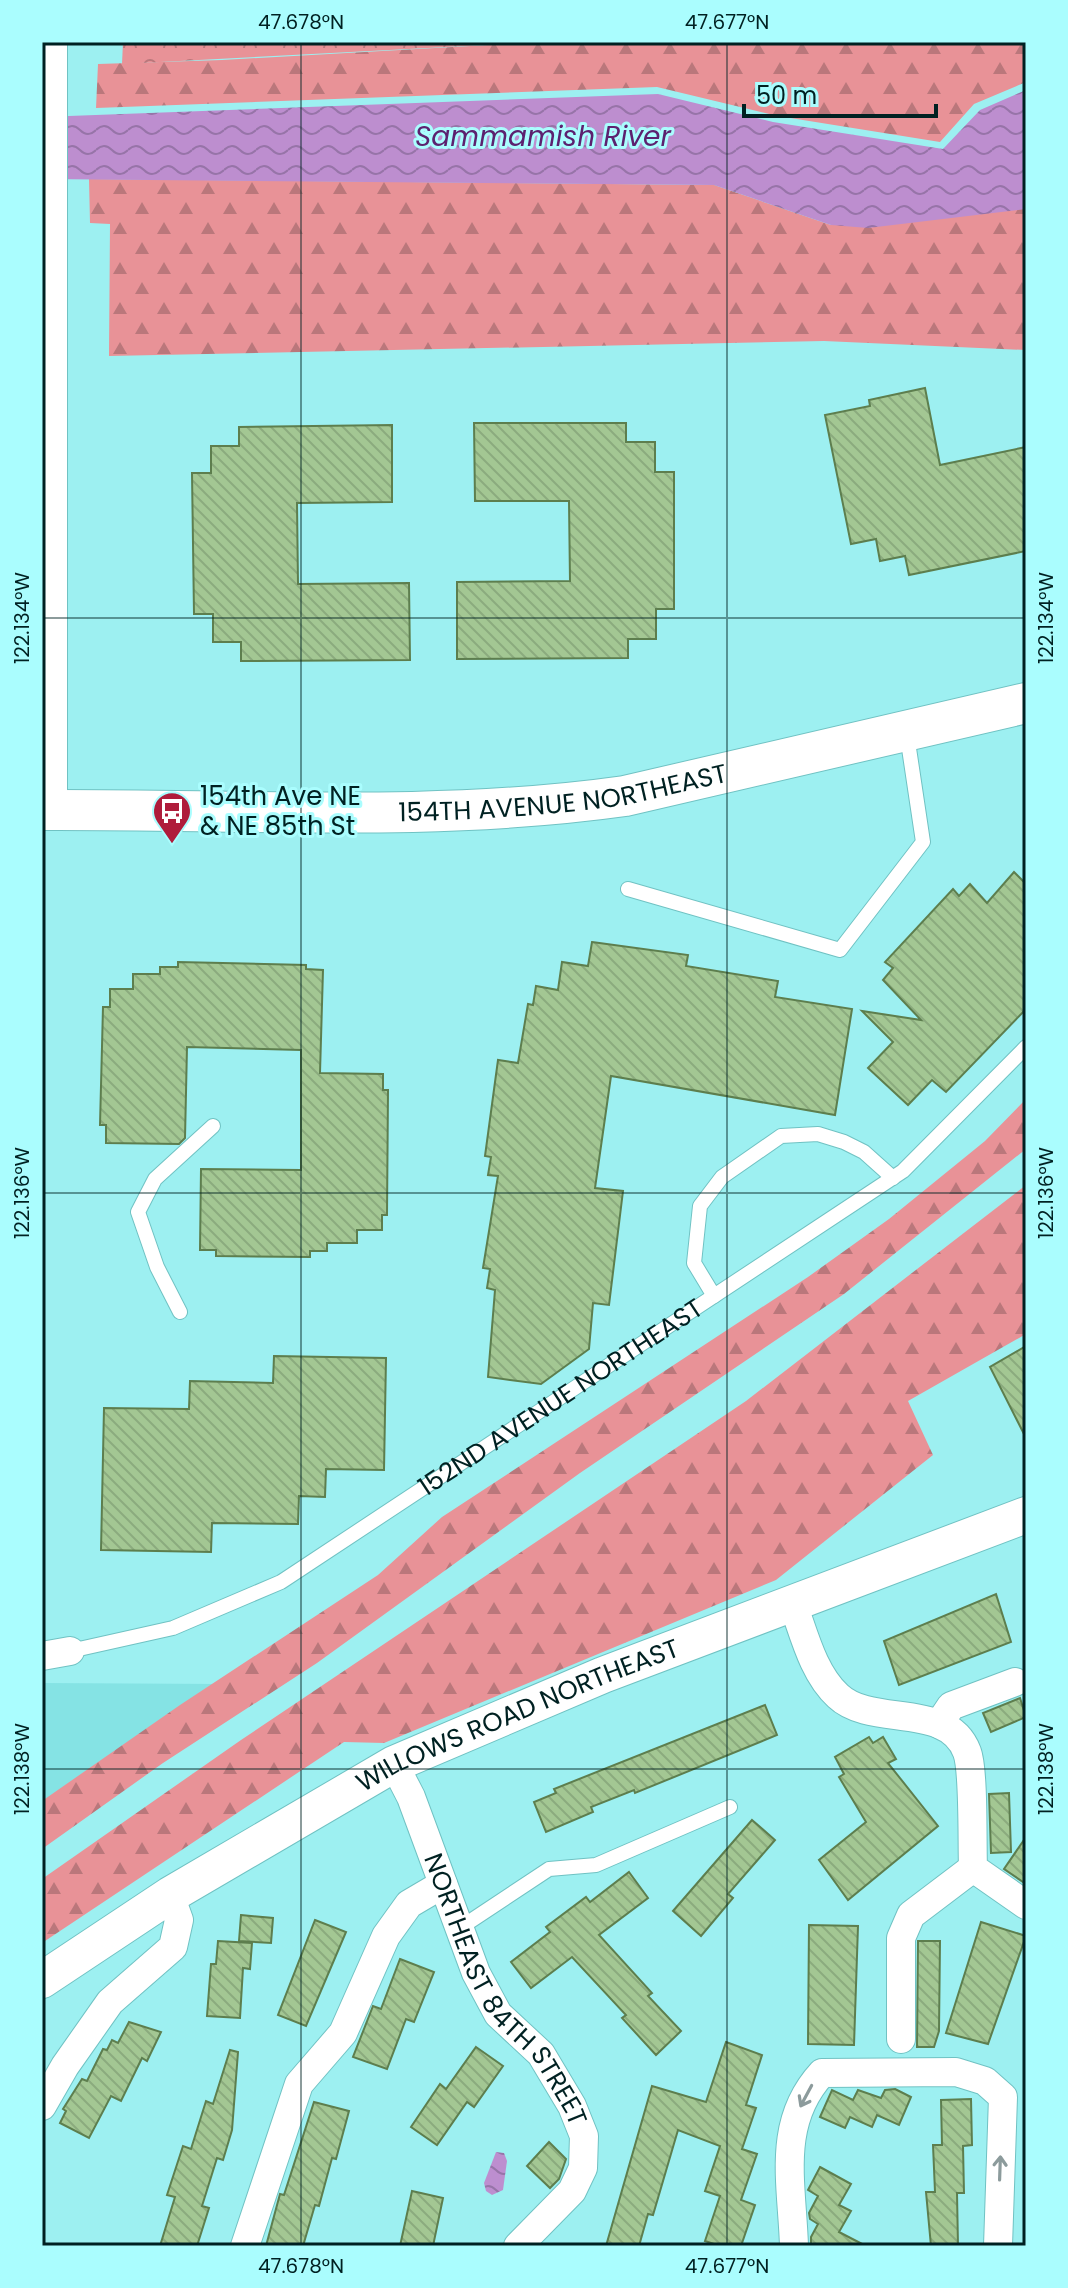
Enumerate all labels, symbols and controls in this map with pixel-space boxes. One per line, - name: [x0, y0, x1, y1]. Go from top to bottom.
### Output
- text: 47.678°N: [258, 8, 344, 36]
- text: 47.677°N: [685, 8, 769, 36]
- scale bar: [744, 68, 936, 118]
- text: 50 m: [756, 79, 817, 112]
- water label: Sammamish River: [415, 117, 671, 156]
- text: 122.134°W: [8, 571, 36, 664]
- text: 122.134°W: [1032, 571, 1060, 664]
- street label: 154TH AVENUE NORTHEAST: [398, 755, 730, 830]
- place label: 154th Ave NE & NE 85th St: [200, 778, 361, 844]
- bus stop icon: 154th Ave NE & NE 85th St: [151, 790, 193, 845]
- text: 122.136°W: [8, 1146, 36, 1239]
- text: 122.136°W: [1032, 1146, 1060, 1239]
- street label: 152ND AVENUE NORTHEAST: [411, 1290, 710, 1505]
- street label: WILLOWS ROAD NORTHEAST: [349, 1630, 684, 1800]
- text: 122.138°W: [8, 1722, 36, 1815]
- text: 122.138°W: [1032, 1722, 1060, 1815]
- street label: NORTHEAST 84TH STREET: [415, 1848, 596, 2131]
- one-way arrow: [797, 2084, 813, 2107]
- one-way arrow: [993, 2155, 1008, 2182]
- text: 47.678°N: [258, 2252, 344, 2280]
- text: 47.677°N: [685, 2252, 769, 2280]

